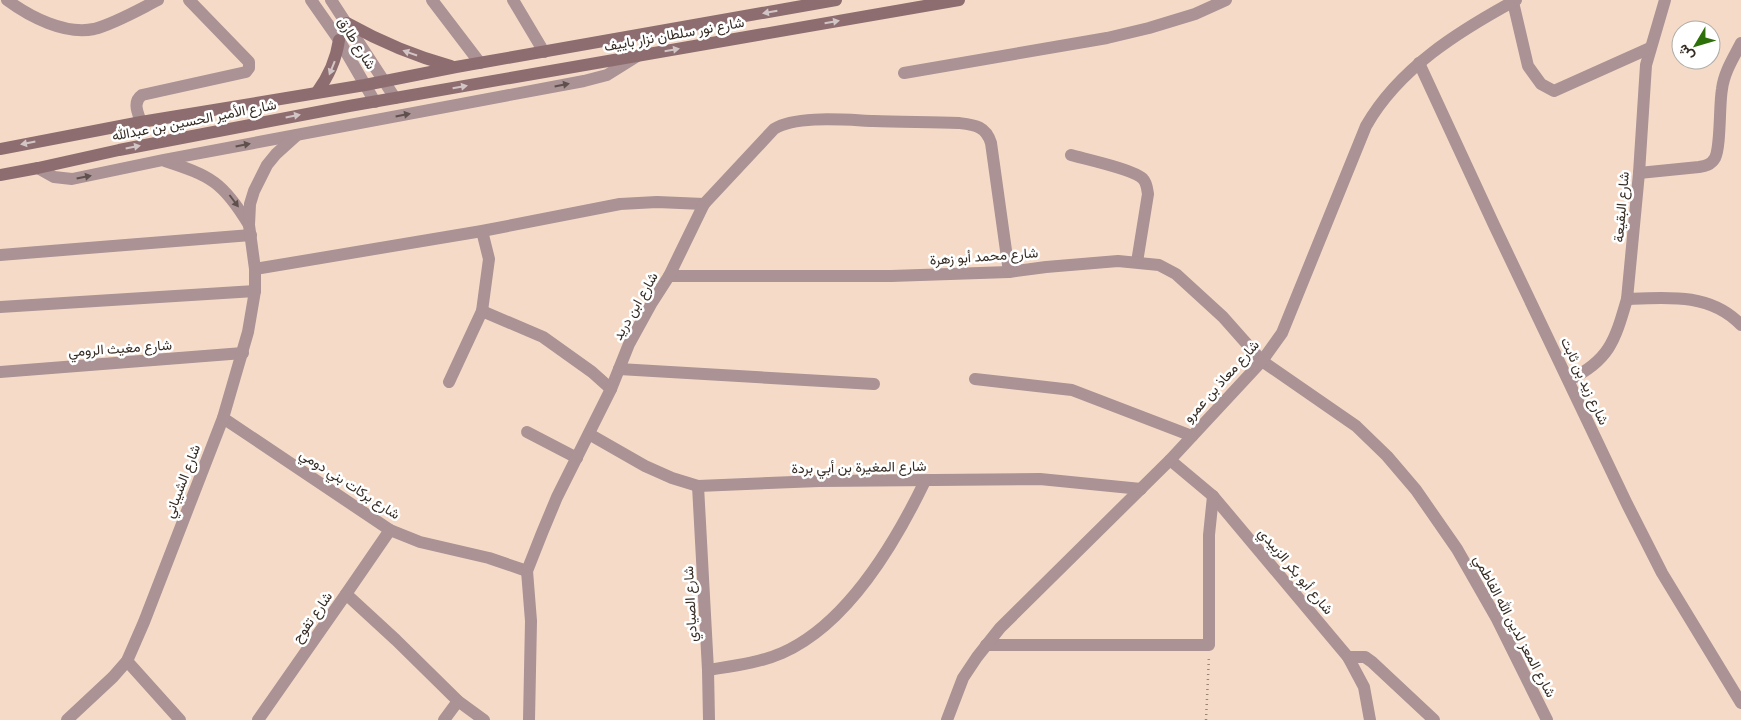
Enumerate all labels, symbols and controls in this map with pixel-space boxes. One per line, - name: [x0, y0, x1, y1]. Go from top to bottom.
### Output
- one-way arrow: [762, 8, 778, 16]
- street label: شارع طارق: [332, 14, 379, 74]
- street label: شارع نور سلطان نزار باييف: [603, 14, 746, 57]
- one-way arrow: [824, 17, 840, 25]
- north arrow: [1671, 20, 1721, 70]
- text: ش: [1674, 41, 1698, 65]
- one-way arrow: [664, 45, 680, 53]
- one-way arrow: [402, 49, 417, 56]
- one-way arrow: [327, 61, 335, 75]
- one-way arrow: [555, 81, 571, 89]
- one-way arrow: [452, 82, 468, 90]
- street label: شارع الأمير الحسين بن عبدالله: [110, 96, 278, 147]
- one-way arrow: [395, 111, 410, 119]
- one-way arrow: [285, 112, 300, 120]
- one-way arrow: [20, 140, 36, 148]
- one-way arrow: [235, 141, 251, 149]
- one-way arrow: [126, 142, 142, 150]
- street label: شارع البقيعة: [1610, 171, 1635, 243]
- one-way arrow: [76, 173, 91, 181]
- one-way arrow: [229, 194, 239, 208]
- street label: شارع محمد أبو زهرة: [929, 244, 1039, 271]
- street label: شارع ابن دريد: [609, 269, 663, 344]
- street label: شارع زيد بن ثابت: [1555, 335, 1612, 429]
- street label: شارع مغيث الرومي: [68, 336, 173, 364]
- street label: شارع معاذ بن عمرو: [1180, 337, 1264, 427]
- street label: شارع الشيباني: [161, 442, 207, 521]
- street label: شارع بركات بني دومي: [295, 446, 403, 526]
- street label: شارع المغيرة بن أبي بردة: [791, 458, 927, 480]
- street label: شارع أبو بكر الزبيدي: [1252, 525, 1337, 620]
- street label: شارع المعز لدين الله الفاطمي: [1467, 552, 1559, 702]
- street label: شارع الصيادي: [680, 565, 704, 642]
- street label: شارع تفوح: [289, 588, 338, 647]

